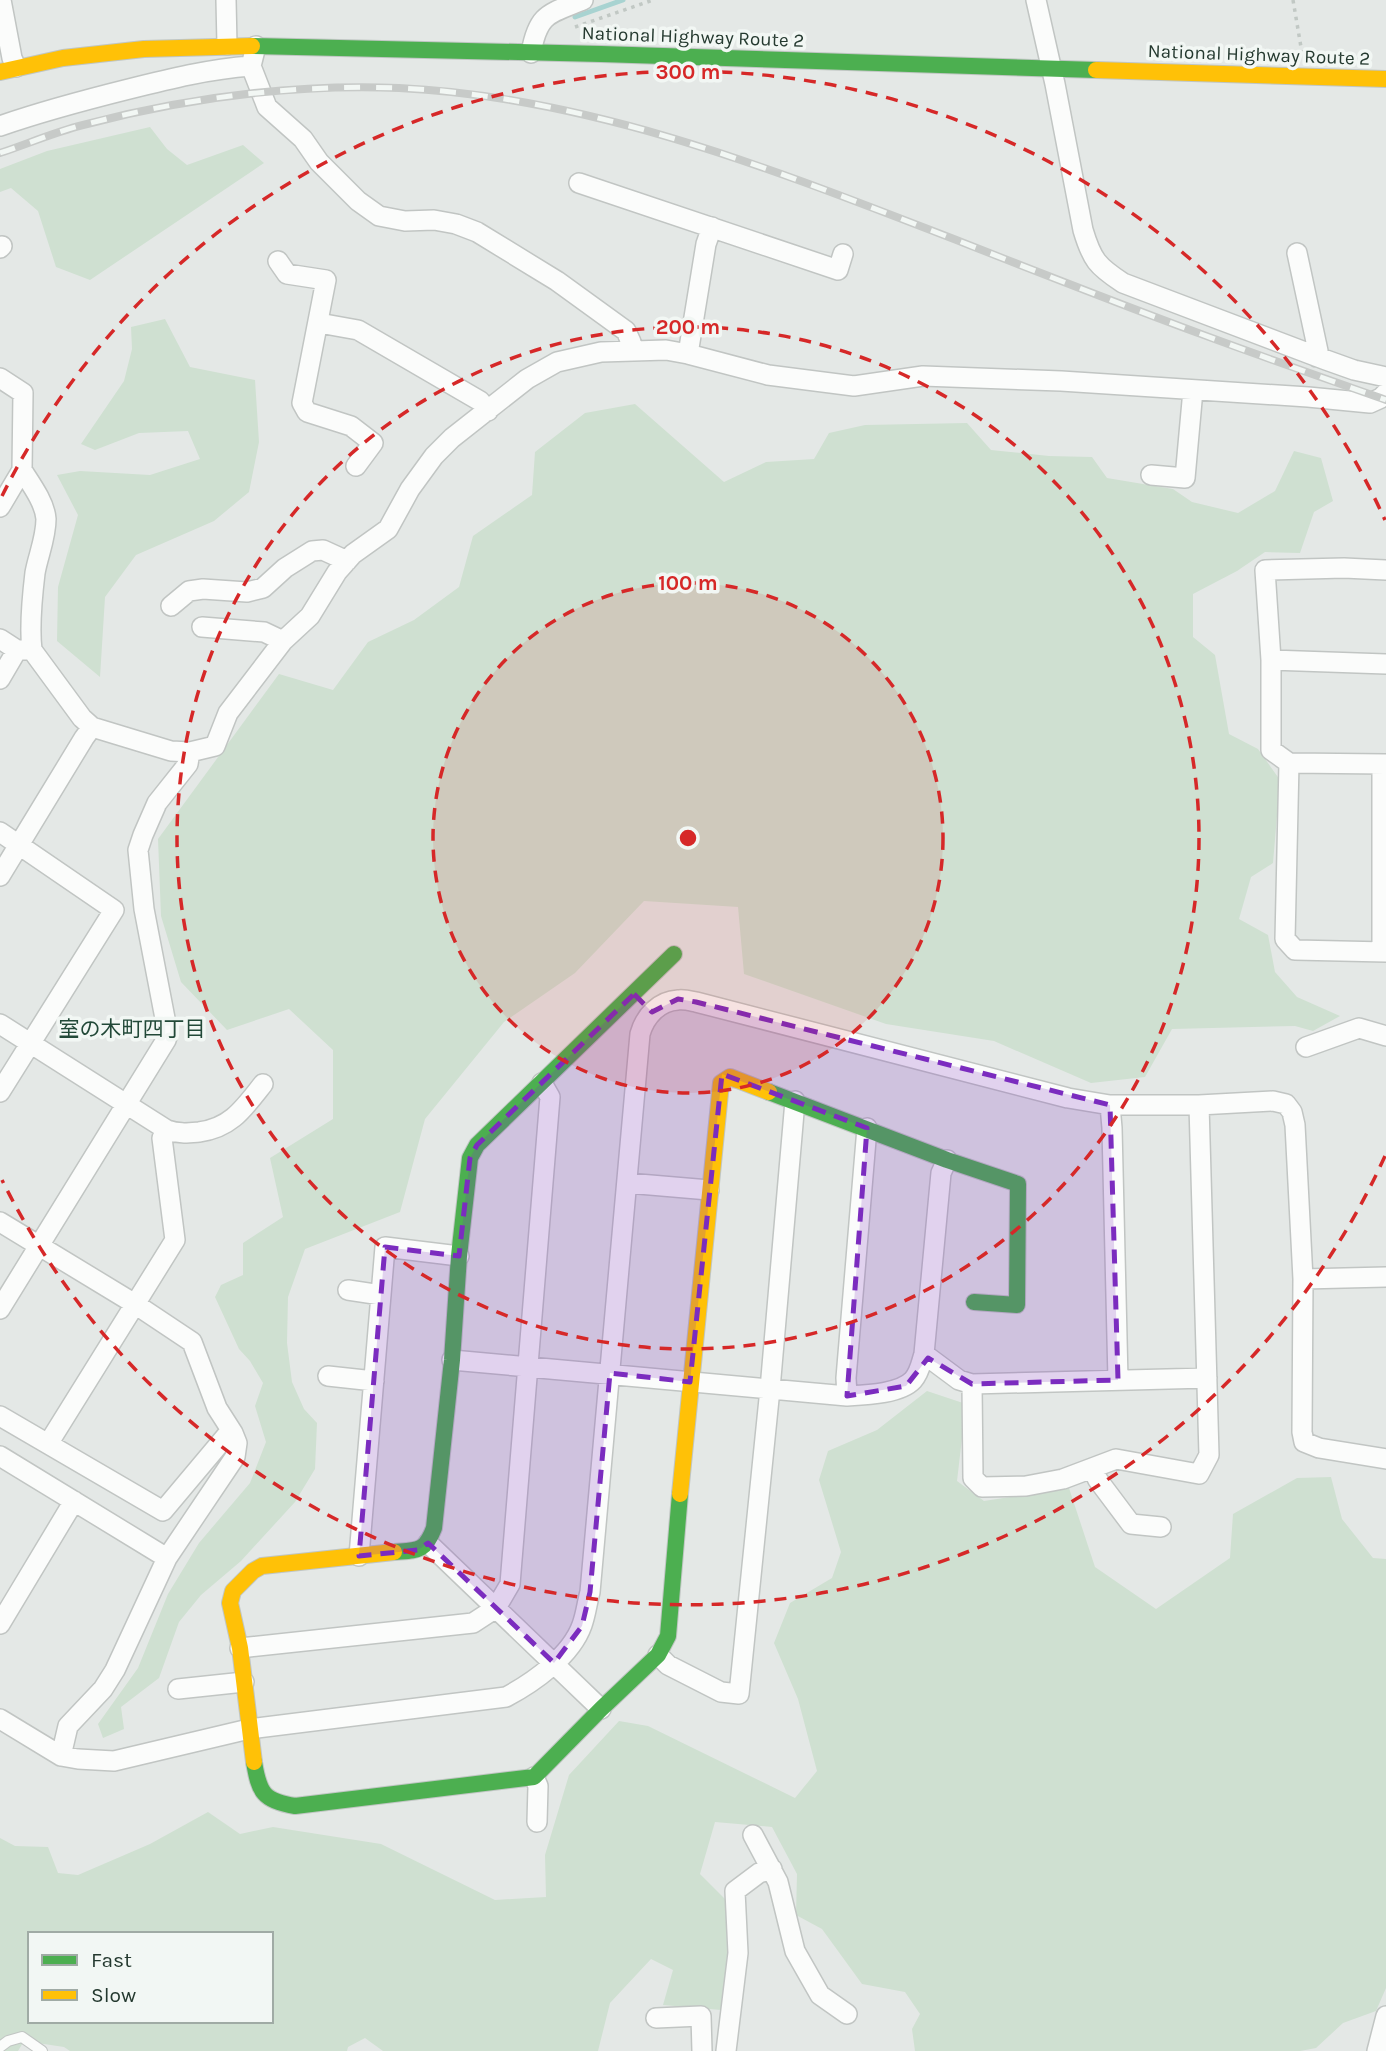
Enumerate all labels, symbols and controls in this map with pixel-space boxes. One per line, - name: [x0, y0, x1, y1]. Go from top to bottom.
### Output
- street label: National Highway Route 2: [581, 22, 805, 52]
- street label: National Highway Route 2: [1147, 40, 1371, 70]
- text: 300 m: [656, 60, 720, 84]
- text: 200 m: [656, 315, 720, 339]
- text: 100 m: [658, 571, 718, 595]
- centre of rings: [676, 826, 700, 850]
- district label: 室の木町四丁目: [59, 1017, 206, 1041]
- legend: [28, 1932, 273, 2023]
- text: Fast: [91, 1948, 132, 1972]
- text: Slow: [91, 1983, 136, 2007]

